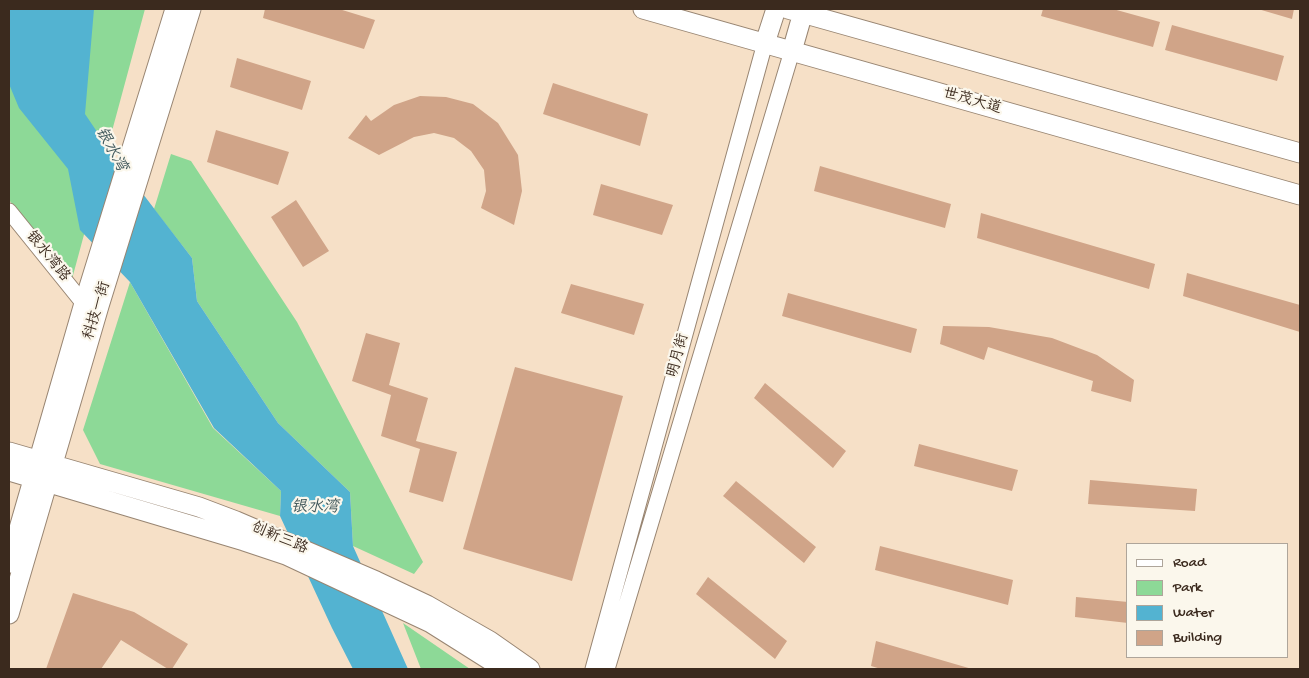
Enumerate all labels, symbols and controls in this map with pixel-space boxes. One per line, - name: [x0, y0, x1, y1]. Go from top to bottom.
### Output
- street label: 世茂大道: [941, 85, 1003, 119]
- water label: 银水湾: [90, 124, 130, 176]
- street label: 银水湾路: [21, 228, 73, 286]
- street label: 科技一街: [81, 280, 115, 342]
- street label: 明月街: [664, 332, 694, 380]
- water label: 银水湾: [291, 499, 339, 519]
- street label: 创新三路: [248, 519, 310, 559]
- legend: [1126, 543, 1289, 658]
- text: Road: [1173, 554, 1206, 572]
- text: Park: [1173, 579, 1202, 597]
- text: Water: [1173, 604, 1213, 622]
- text: Building: [1173, 629, 1222, 647]

